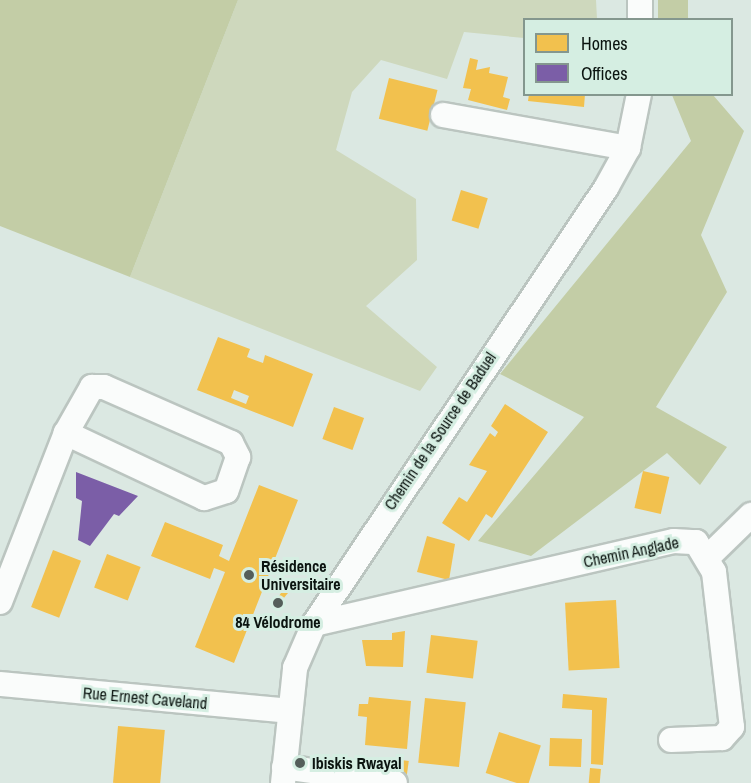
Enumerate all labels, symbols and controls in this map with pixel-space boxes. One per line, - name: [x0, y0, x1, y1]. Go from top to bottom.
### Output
- legend: [523, 18, 733, 96]
- text: Homes: [581, 31, 628, 56]
- text: Offices: [581, 61, 628, 86]
- street label: Chemin de la Source de Baduel: [380, 349, 500, 513]
- street label: Chemin Anglade: [581, 532, 681, 572]
- place label: Résidence Universitaire: [261, 556, 340, 594]
- marker: Résidence Universitaire: [242, 568, 256, 582]
- marker: 84 Vélodrome: [271, 596, 285, 610]
- place label: 84 Vélodrome: [235, 612, 321, 632]
- street label: Rue Ernest Caveland: [82, 683, 208, 713]
- place label: Ibiskis Rwayal: [312, 753, 402, 773]
- marker: Ibiskis Rwayal: [293, 756, 307, 770]

